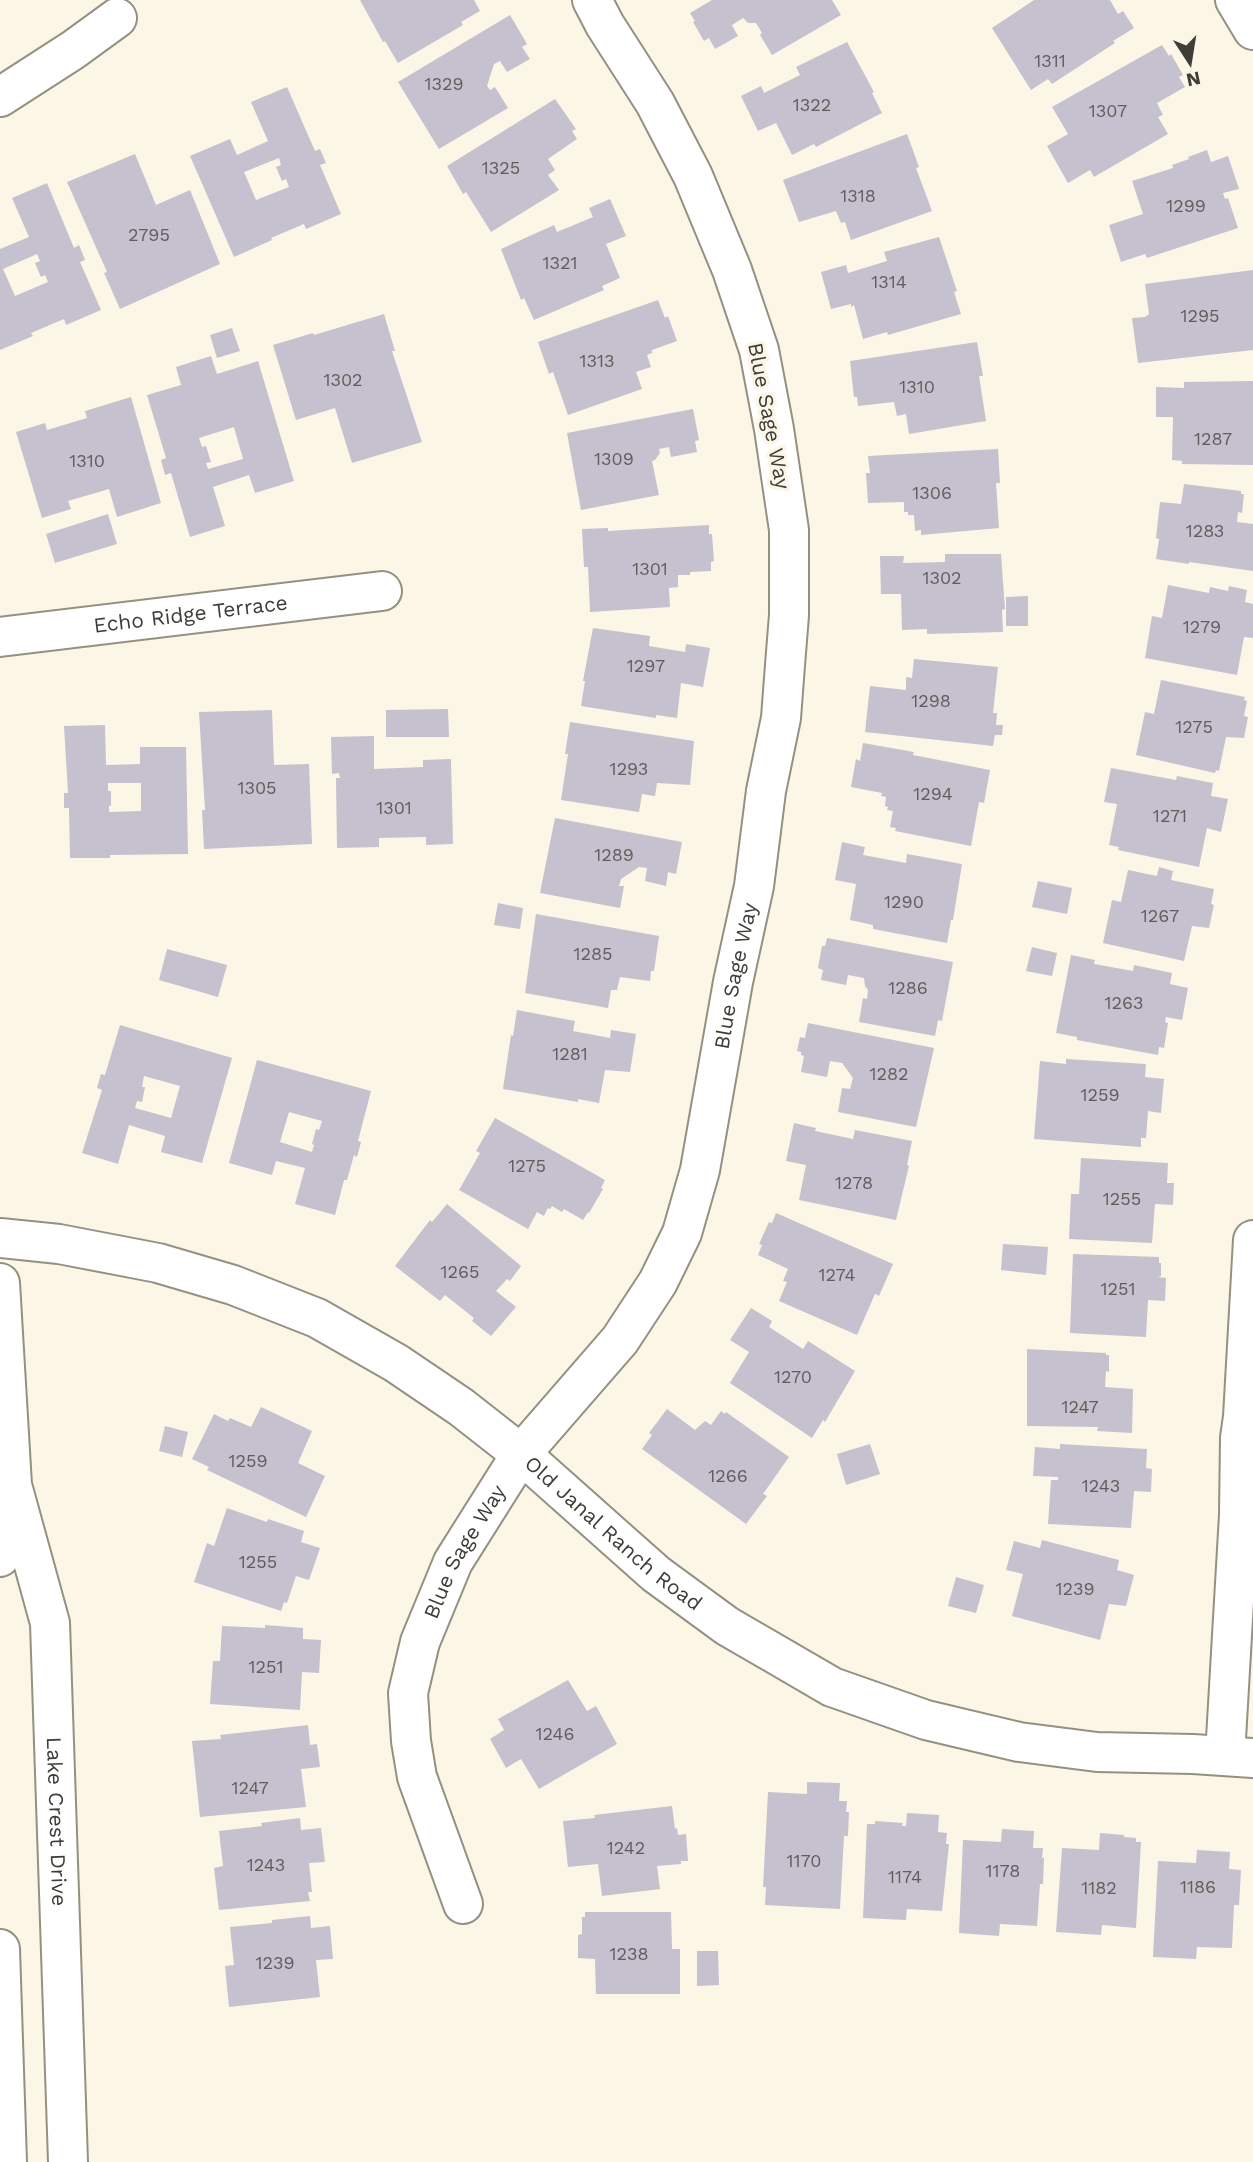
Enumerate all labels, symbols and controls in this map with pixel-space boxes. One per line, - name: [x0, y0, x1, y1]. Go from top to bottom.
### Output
- north arrow: [1155, 28, 1225, 98]
- house number: 1311: [1034, 50, 1066, 71]
- text: N: [1184, 66, 1203, 92]
- house number: 1329: [424, 73, 464, 94]
- house number: 1322: [793, 94, 831, 115]
- house number: 1307: [1089, 100, 1127, 121]
- house number: 1325: [482, 157, 520, 178]
- house number: 1318: [840, 185, 876, 206]
- house number: 1299: [1166, 195, 1206, 216]
- house number: 2795: [128, 224, 170, 245]
- house number: 1321: [542, 252, 578, 273]
- house number: 1314: [871, 271, 907, 292]
- house number: 1295: [1180, 305, 1220, 326]
- street label: Blue Sage Way: [743, 340, 796, 492]
- house number: 1313: [579, 350, 615, 371]
- house number: 1302: [323, 369, 363, 390]
- house number: 1310: [899, 376, 935, 397]
- house number: 1287: [1194, 428, 1232, 449]
- house number: 1309: [594, 448, 634, 469]
- house number: 1310: [69, 450, 105, 471]
- house number: 1306: [912, 482, 952, 503]
- house number: 1283: [1186, 520, 1224, 541]
- house number: 1301: [632, 558, 668, 579]
- house number: 1302: [922, 567, 962, 588]
- street label: Echo Ridge Terrace: [92, 589, 289, 638]
- house number: 1279: [1183, 616, 1221, 637]
- house number: 1297: [627, 655, 665, 676]
- house number: 1298: [911, 690, 951, 711]
- house number: 1275: [1175, 716, 1213, 737]
- house number: 1293: [610, 758, 648, 779]
- house number: 1305: [237, 777, 277, 798]
- house number: 1294: [913, 783, 953, 804]
- house number: 1301: [376, 797, 412, 818]
- house number: 1271: [1153, 805, 1187, 826]
- house number: 1289: [594, 844, 634, 865]
- house number: 1290: [884, 891, 924, 912]
- street label: Blue Sage Way: [708, 900, 762, 1051]
- house number: 1267: [1141, 905, 1179, 926]
- house number: 1285: [573, 943, 613, 964]
- house number: 1286: [888, 977, 928, 998]
- house number: 1263: [1105, 992, 1143, 1013]
- house number: 1281: [552, 1043, 588, 1064]
- house number: 1282: [869, 1063, 909, 1084]
- house number: 1259: [1080, 1084, 1120, 1105]
- house number: 1275: [508, 1155, 546, 1176]
- house number: 1278: [835, 1172, 873, 1193]
- house number: 1255: [1103, 1188, 1141, 1209]
- house number: 1265: [441, 1261, 479, 1282]
- house number: 1274: [818, 1264, 856, 1285]
- house number: 1251: [1100, 1278, 1136, 1299]
- house number: 1270: [774, 1366, 812, 1387]
- house number: 1247: [1061, 1396, 1099, 1417]
- house number: 1259: [228, 1450, 268, 1471]
- street label: Old Janal Ranch Road: [520, 1450, 707, 1616]
- house number: 1266: [708, 1465, 748, 1486]
- house number: 1243: [1082, 1475, 1120, 1496]
- street label: Blue Sage Way: [418, 1480, 511, 1622]
- house number: 1255: [239, 1551, 277, 1572]
- house number: 1239: [1055, 1578, 1095, 1599]
- house number: 1251: [248, 1656, 284, 1677]
- house number: 1246: [536, 1723, 574, 1744]
- street label: Lake Crest Drive: [42, 1736, 72, 1906]
- house number: 1247: [231, 1777, 269, 1798]
- house number: 1242: [607, 1837, 645, 1858]
- house number: 1170: [787, 1850, 821, 1871]
- house number: 1243: [247, 1854, 285, 1875]
- house number: 1178: [986, 1860, 1020, 1881]
- house number: 1174: [888, 1866, 922, 1887]
- house number: 1186: [1180, 1876, 1216, 1897]
- house number: 1182: [1081, 1877, 1117, 1898]
- house number: 1238: [609, 1943, 649, 1964]
- house number: 1239: [255, 1952, 295, 1973]

